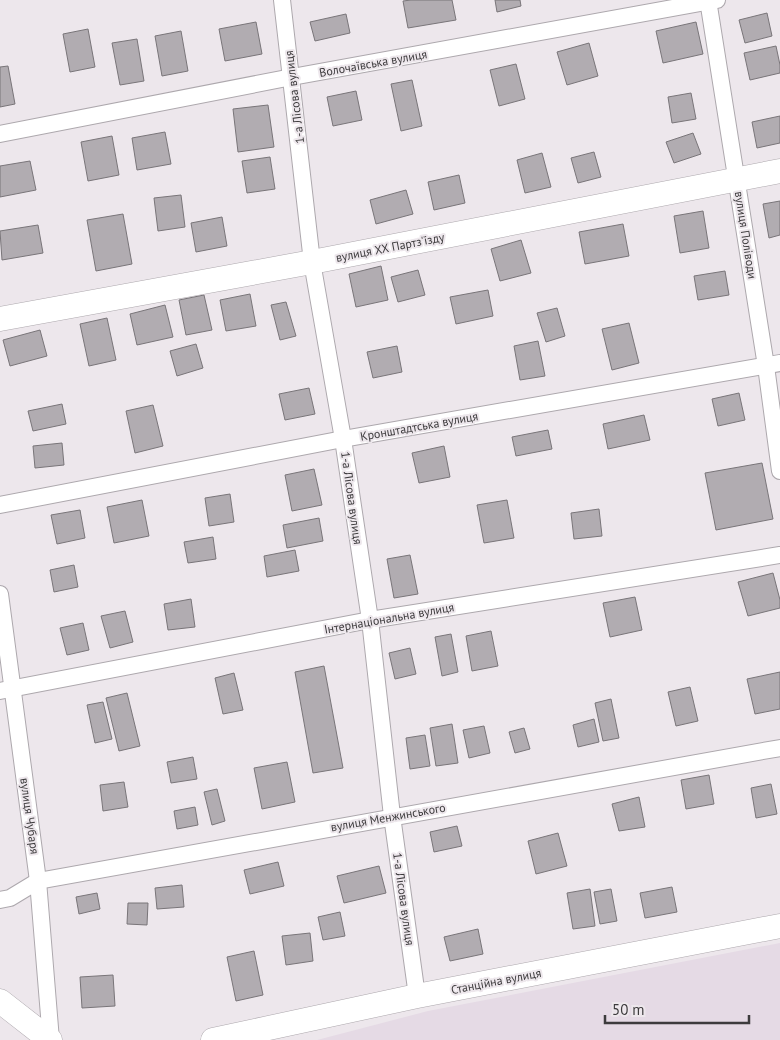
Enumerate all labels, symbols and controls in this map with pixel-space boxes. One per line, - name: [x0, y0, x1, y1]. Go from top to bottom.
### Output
- street label: Волочаївська вулиця: [318, 46, 428, 80]
- street label: 1-а Лісова вулиця: [281, 50, 307, 144]
- street label: вулиця Поліводи: [732, 190, 760, 280]
- street label: вулиця XX Партз'їзду: [334, 229, 446, 265]
- street label: Кронштадтська вулиця: [359, 408, 479, 444]
- street label: 1-а Лісова вулиця: [338, 451, 366, 545]
- street label: Інтернаціональна вулиця: [323, 599, 455, 637]
- street label: вулиця Чубаря: [17, 777, 43, 855]
- street label: вулиця Менжинського: [329, 800, 447, 834]
- street label: 1-а Лісова вулиця: [390, 852, 418, 946]
- street label: Станційна вулиця: [450, 965, 542, 997]
- scale bar: [605, 992, 749, 1024]
- text: 50 m: [612, 1000, 645, 1019]

